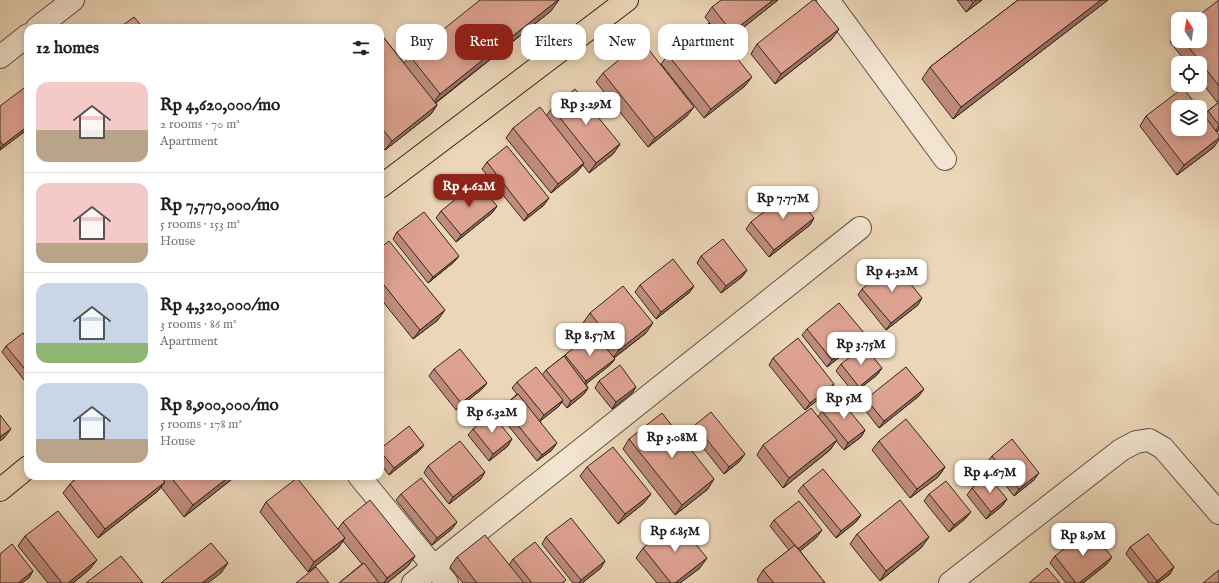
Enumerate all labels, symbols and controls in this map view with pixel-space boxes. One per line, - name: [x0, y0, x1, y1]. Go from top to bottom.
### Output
- north arrow: [1171, 12, 1207, 48]
- map controls: [1171, 12, 1207, 136]
- chip: Buy: [396, 24, 447, 60]
- chip: Rent: [455, 24, 513, 60]
- chip: Filters: [521, 24, 586, 60]
- chip: New: [594, 24, 650, 60]
- chip: Apartment: [658, 24, 748, 60]
- icon: filters: [350, 37, 372, 59]
- text: 12 homes: [36, 38, 99, 59]
- button: locate: [1171, 56, 1207, 92]
- pin: Rp 3.29M: [545, 92, 627, 126]
- text: Rp 4,620,000/mo: [160, 95, 280, 116]
- text: Rp 3.29M: [560, 96, 612, 113]
- icon: home: [68, 98, 116, 146]
- button: layers: [1171, 100, 1207, 136]
- text: 2 rooms · 70 m²: [160, 116, 240, 133]
- text: Apartment: [160, 133, 218, 150]
- pin: Rp 4.62M: [428, 174, 510, 208]
- text: Rp 4.62M: [443, 178, 495, 195]
- pin: Rp 7.77M: [742, 186, 824, 220]
- text: Rp 7.77M: [757, 190, 809, 207]
- text: Rp 7,770,000/mo: [160, 195, 279, 216]
- icon: home: [68, 199, 116, 247]
- text: 5 rooms · 153 m²: [160, 216, 240, 233]
- text: House: [160, 233, 195, 250]
- pin: Rp 4.32M: [851, 259, 933, 293]
- text: Rp 4.32M: [866, 263, 918, 280]
- text: Rp 4,320,000/mo: [160, 295, 279, 316]
- icon: home: [68, 299, 116, 347]
- text: 3 rooms · 86 m²: [160, 316, 237, 333]
- pin: Rp 8.57M: [549, 323, 631, 357]
- text: Rp 8.57M: [565, 327, 615, 344]
- pin: Rp 3.75M: [820, 332, 902, 366]
- text: Apartment: [160, 333, 218, 350]
- text: Rp 3.75M: [836, 336, 886, 353]
- pin: Rp 5M: [816, 386, 872, 420]
- text: Rp 5M: [826, 390, 862, 407]
- text: Rp 8,900,000/mo: [160, 395, 279, 416]
- icon: home: [68, 399, 116, 447]
- pin: Rp 6.32M: [451, 400, 533, 434]
- text: Rp 6.32M: [466, 404, 518, 421]
- text: 5 rooms · 178 m²: [160, 416, 242, 433]
- pin: Rp 3.08M: [631, 425, 713, 459]
- text: Rp 3.08M: [646, 429, 698, 446]
- text: House: [160, 433, 195, 450]
- pin: Rp 4.67M: [949, 460, 1031, 494]
- text: Rp 4.67M: [964, 464, 1016, 481]
- pin: Rp 6.85M: [634, 519, 716, 553]
- text: Rp 6.85M: [650, 523, 700, 540]
- pin: Rp 8.9M: [1046, 523, 1120, 557]
- text: Rp 8.9M: [1060, 527, 1106, 544]

